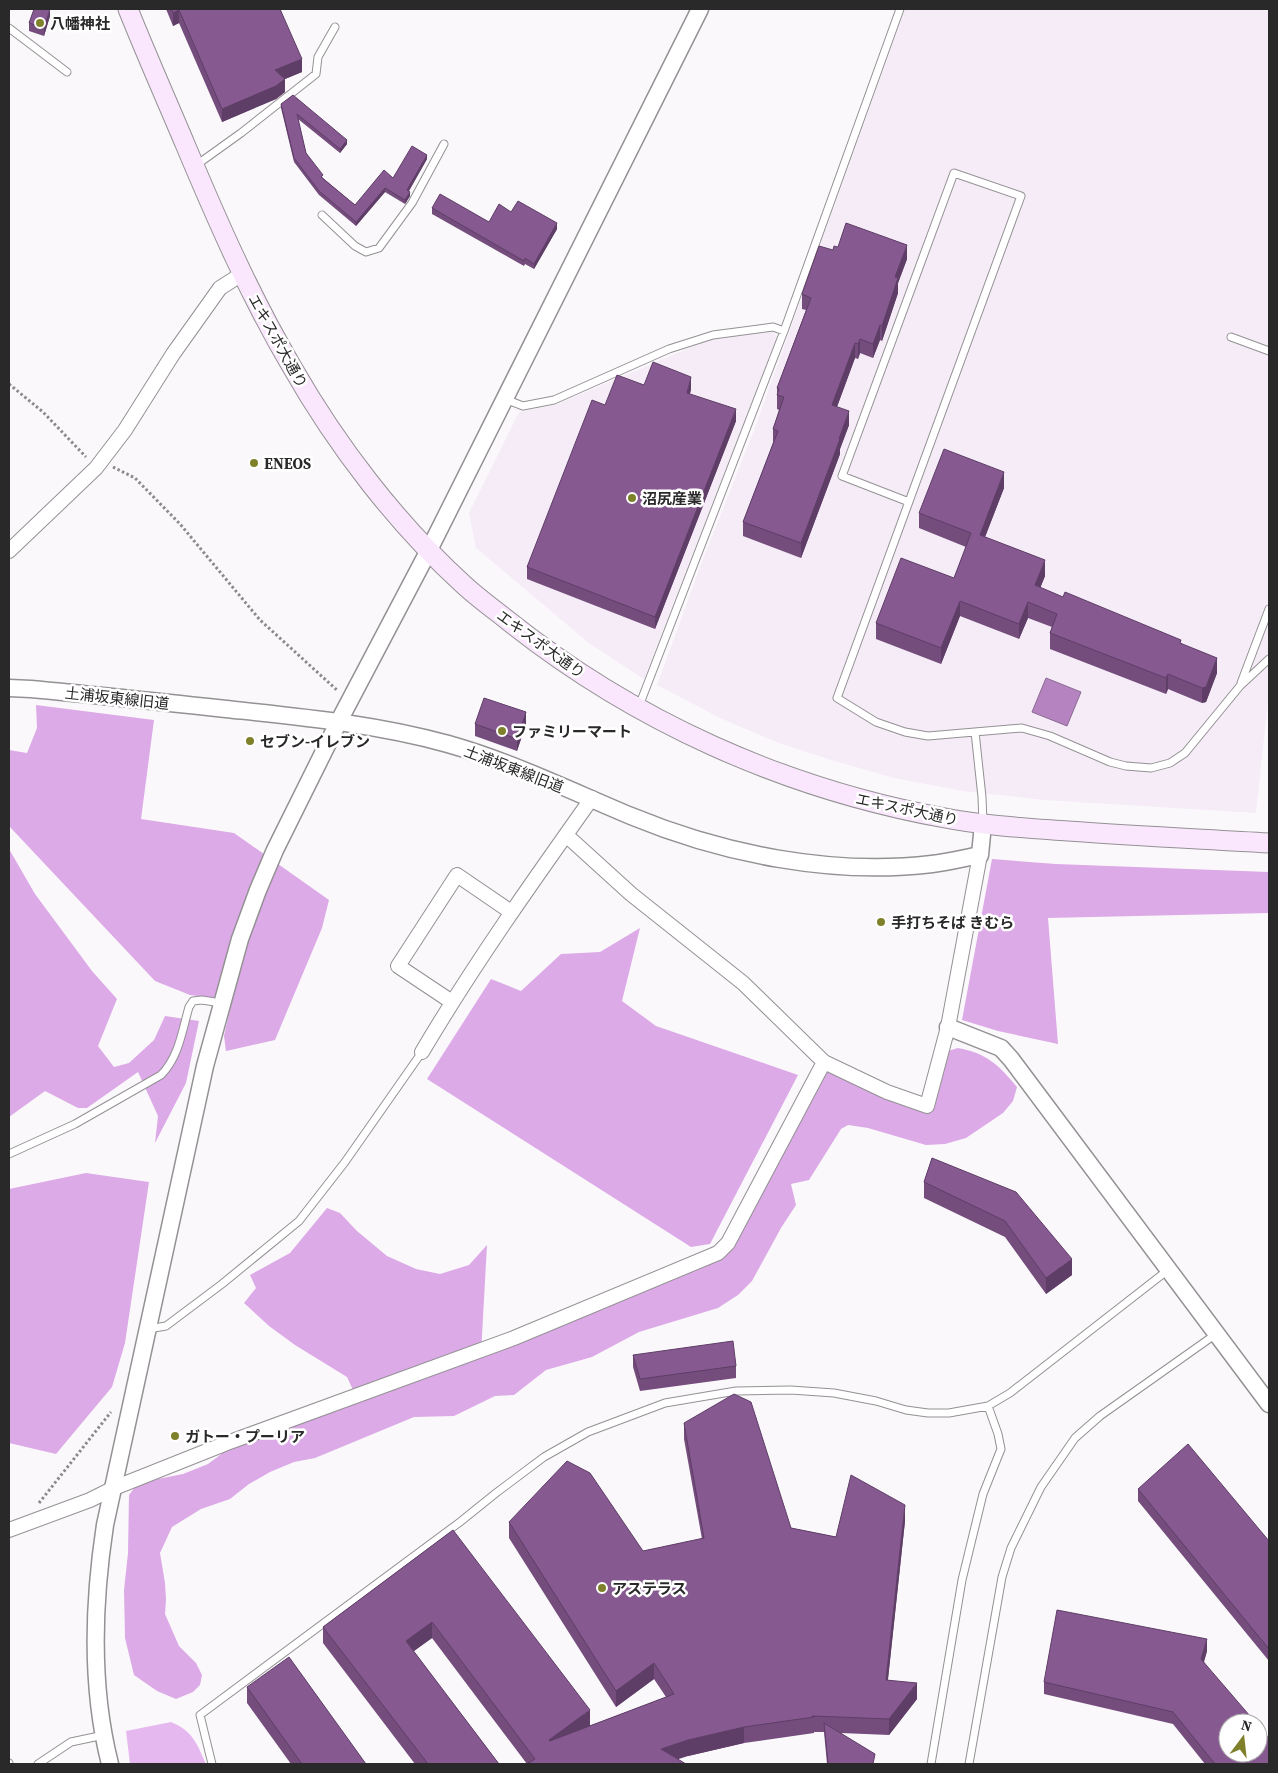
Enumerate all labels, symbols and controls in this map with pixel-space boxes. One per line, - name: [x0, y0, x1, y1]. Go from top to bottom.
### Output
- place label: 八幡神社: [50, 13, 110, 34]
- marker: 八幡神社: [34, 17, 46, 29]
- street label: エキスポ大通り: [243, 290, 313, 392]
- place label: ENEOS: [264, 453, 311, 474]
- marker: ENEOS: [248, 457, 260, 469]
- place label: 沼尻産業: [642, 488, 702, 509]
- marker: 沼尻産業: [626, 492, 638, 504]
- street label: エキスポ大通り: [493, 605, 589, 683]
- street label: 土浦坂東線旧道: [64, 682, 170, 714]
- place label: ファミリーマート: [512, 721, 632, 742]
- marker: ファミリーマート: [496, 725, 508, 737]
- place label: セブン-イレブン: [260, 731, 370, 752]
- marker: セブン-イレブン: [244, 735, 256, 747]
- street label: 土浦坂東線旧道: [461, 740, 567, 798]
- street label: エキスポ大通り: [854, 788, 960, 830]
- place label: 手打ちそば きむら: [891, 912, 1014, 933]
- marker: 手打ちそば きむら: [875, 916, 887, 928]
- place label: ガトー・プーリア: [185, 1426, 305, 1447]
- marker: ガトー・プーリア: [169, 1430, 181, 1442]
- place label: アステラス: [612, 1578, 687, 1599]
- marker: アステラス: [596, 1582, 608, 1594]
- north arrow: [1218, 1713, 1268, 1763]
- text: N: [1239, 1714, 1254, 1736]

